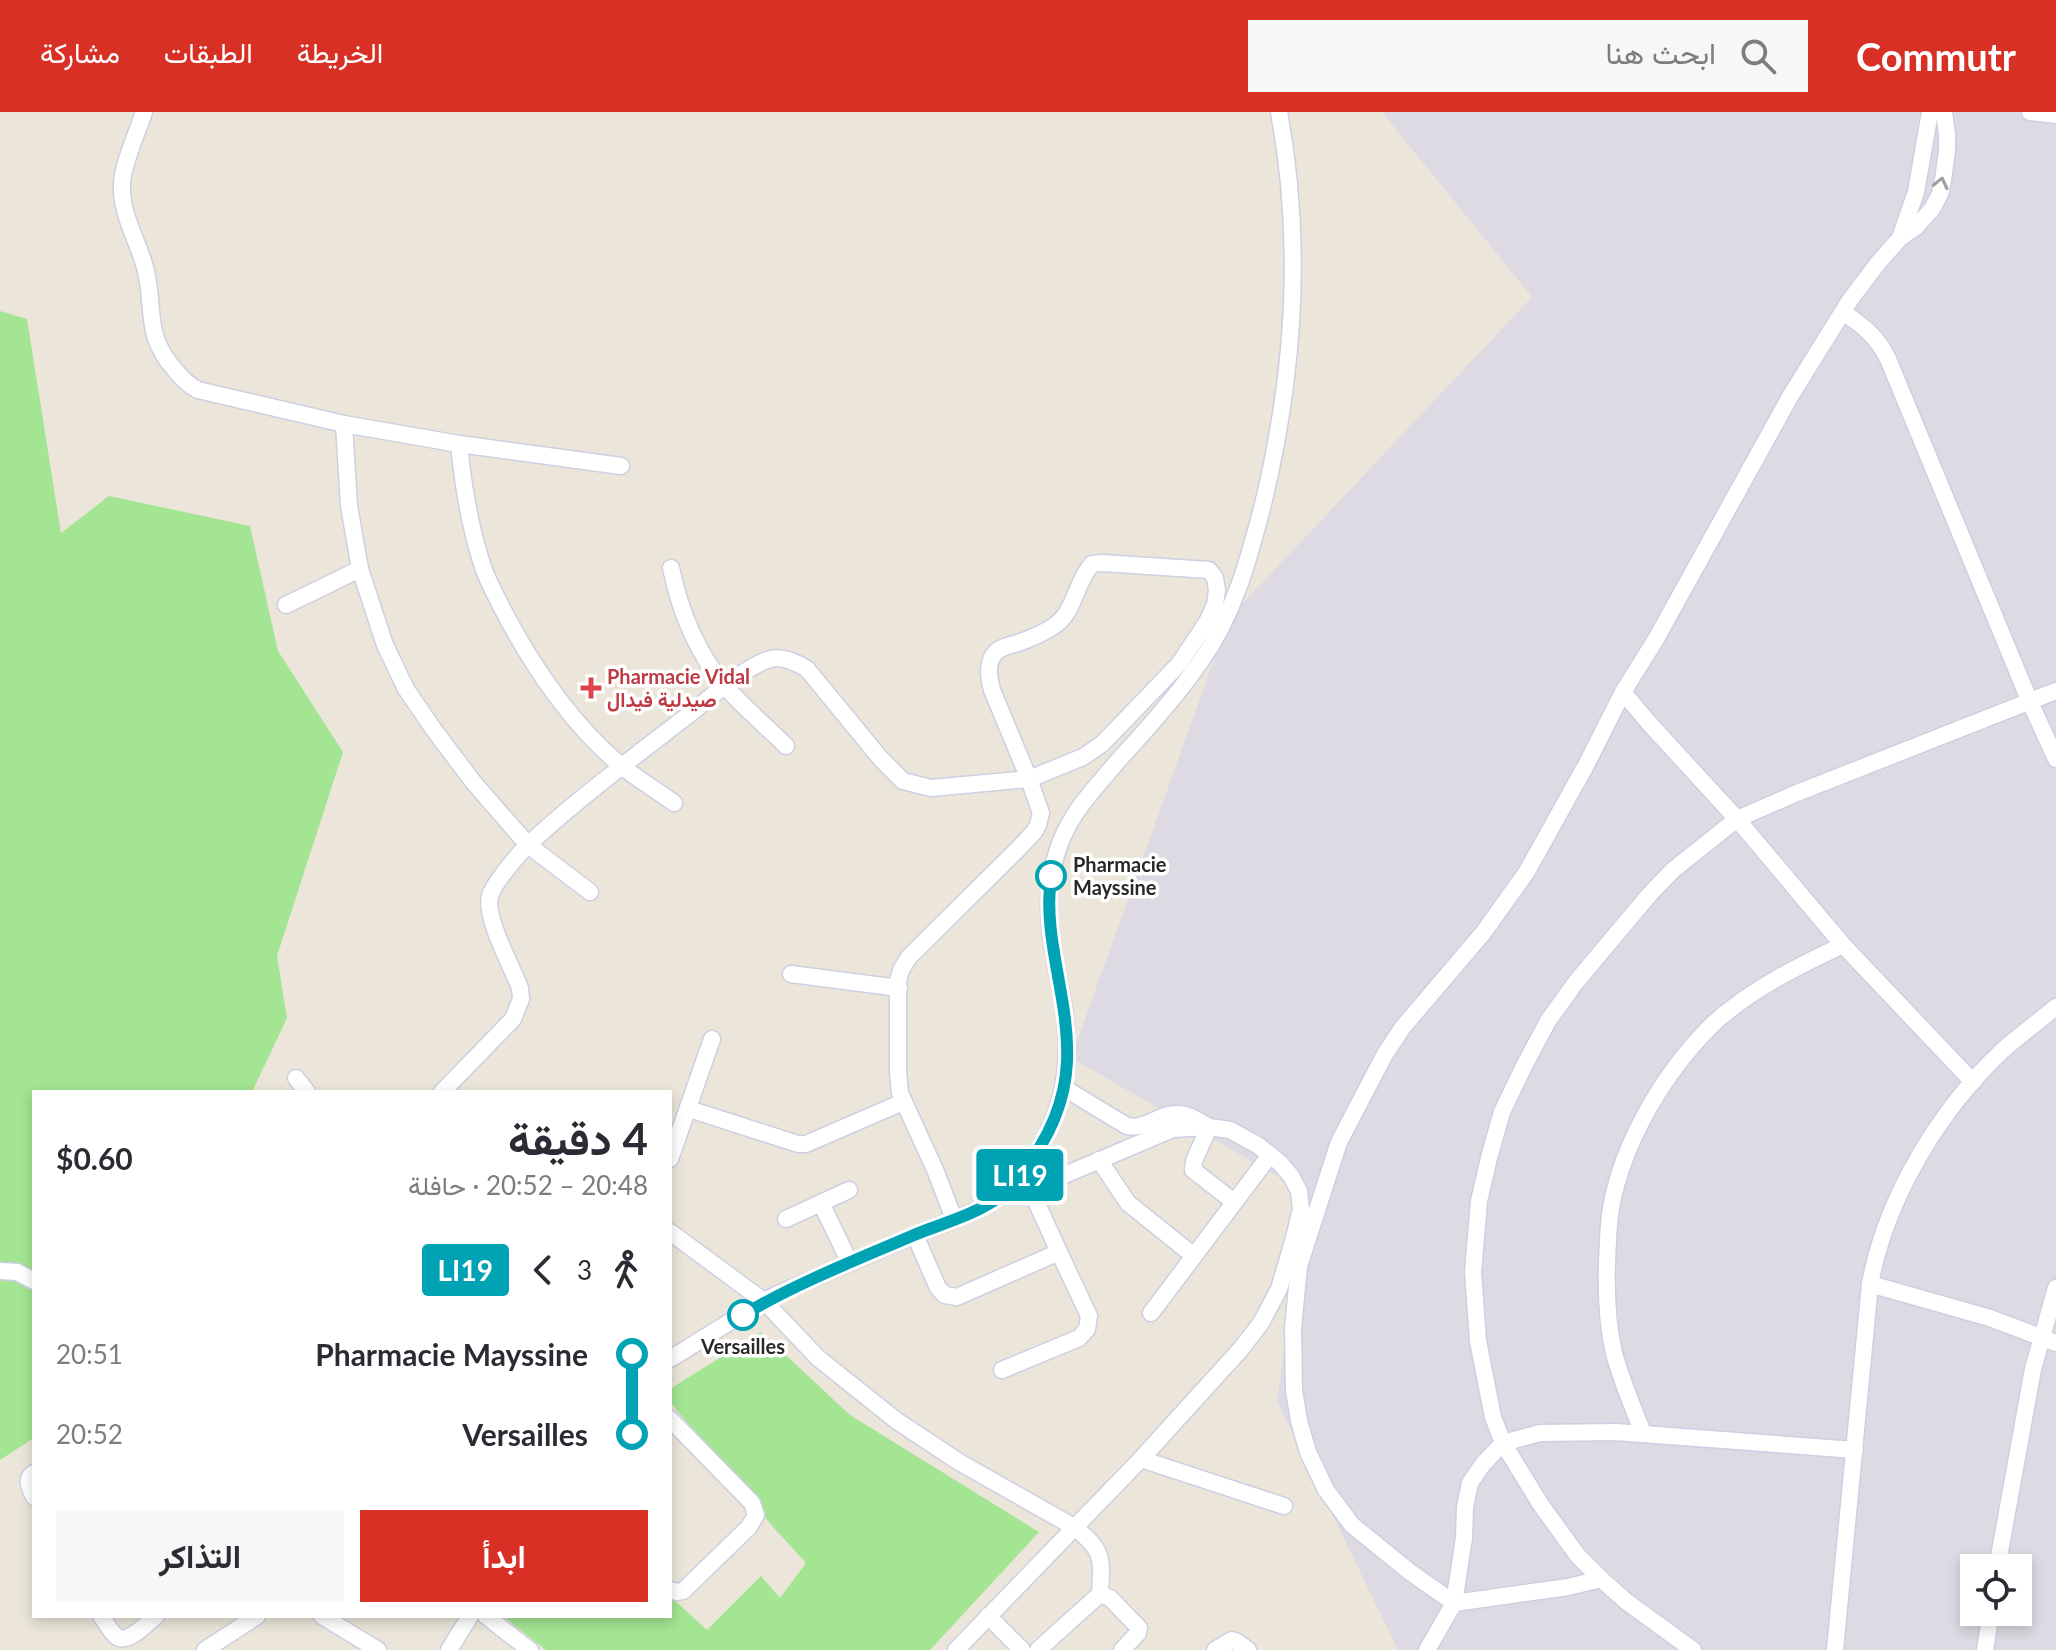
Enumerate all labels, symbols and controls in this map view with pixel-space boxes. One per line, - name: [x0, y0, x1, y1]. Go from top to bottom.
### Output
- search box: [1248, 20, 1808, 92]
- text: Commutr: [1856, 33, 2016, 79]
- text: ابحث هنا: [1605, 34, 1716, 70]
- icon: search: [1736, 34, 1780, 78]
- text: مشاركة: [40, 35, 120, 69]
- text: الطبقات: [164, 35, 253, 69]
- text: الخريطة: [297, 35, 383, 69]
- one-way arrow: [1932, 177, 1949, 191]
- place label: Pharmacie Vidal صيدلية فيدال: [607, 664, 750, 712]
- marker: Pharmacie Vidal صيدلية فيدال: [582, 679, 600, 697]
- place label: Pharmacie Mayssine: [1073, 852, 1167, 899]
- marker: Pharmacie Mayssine: [1036, 861, 1066, 891]
- text: 4 دقيقة: [508, 1112, 648, 1164]
- text: $0.60: [56, 1140, 133, 1176]
- line badge: LI19: [964, 1149, 1076, 1201]
- text: LI19: [992, 1158, 1048, 1192]
- text: 20:48 – 20:52 · حافلة: [408, 1169, 648, 1201]
- icon: back: [521, 1248, 565, 1292]
- icon: walk: [604, 1248, 648, 1292]
- text: LI19: [438, 1253, 493, 1287]
- text: 3: [577, 1254, 592, 1286]
- marker: Versailles: [728, 1300, 758, 1330]
- place label: Versailles: [700, 1334, 785, 1358]
- text: Pharmacie Mayssine: [315, 1336, 588, 1372]
- text: 20:51: [56, 1338, 123, 1370]
- text: Versailles: [462, 1416, 588, 1452]
- text: 20:52: [56, 1418, 123, 1450]
- button: التذاكر: [56, 1510, 344, 1602]
- button: ابدأ: [360, 1510, 648, 1602]
- map controls: [1960, 1554, 2032, 1626]
- button: locate: [1960, 1554, 2032, 1626]

